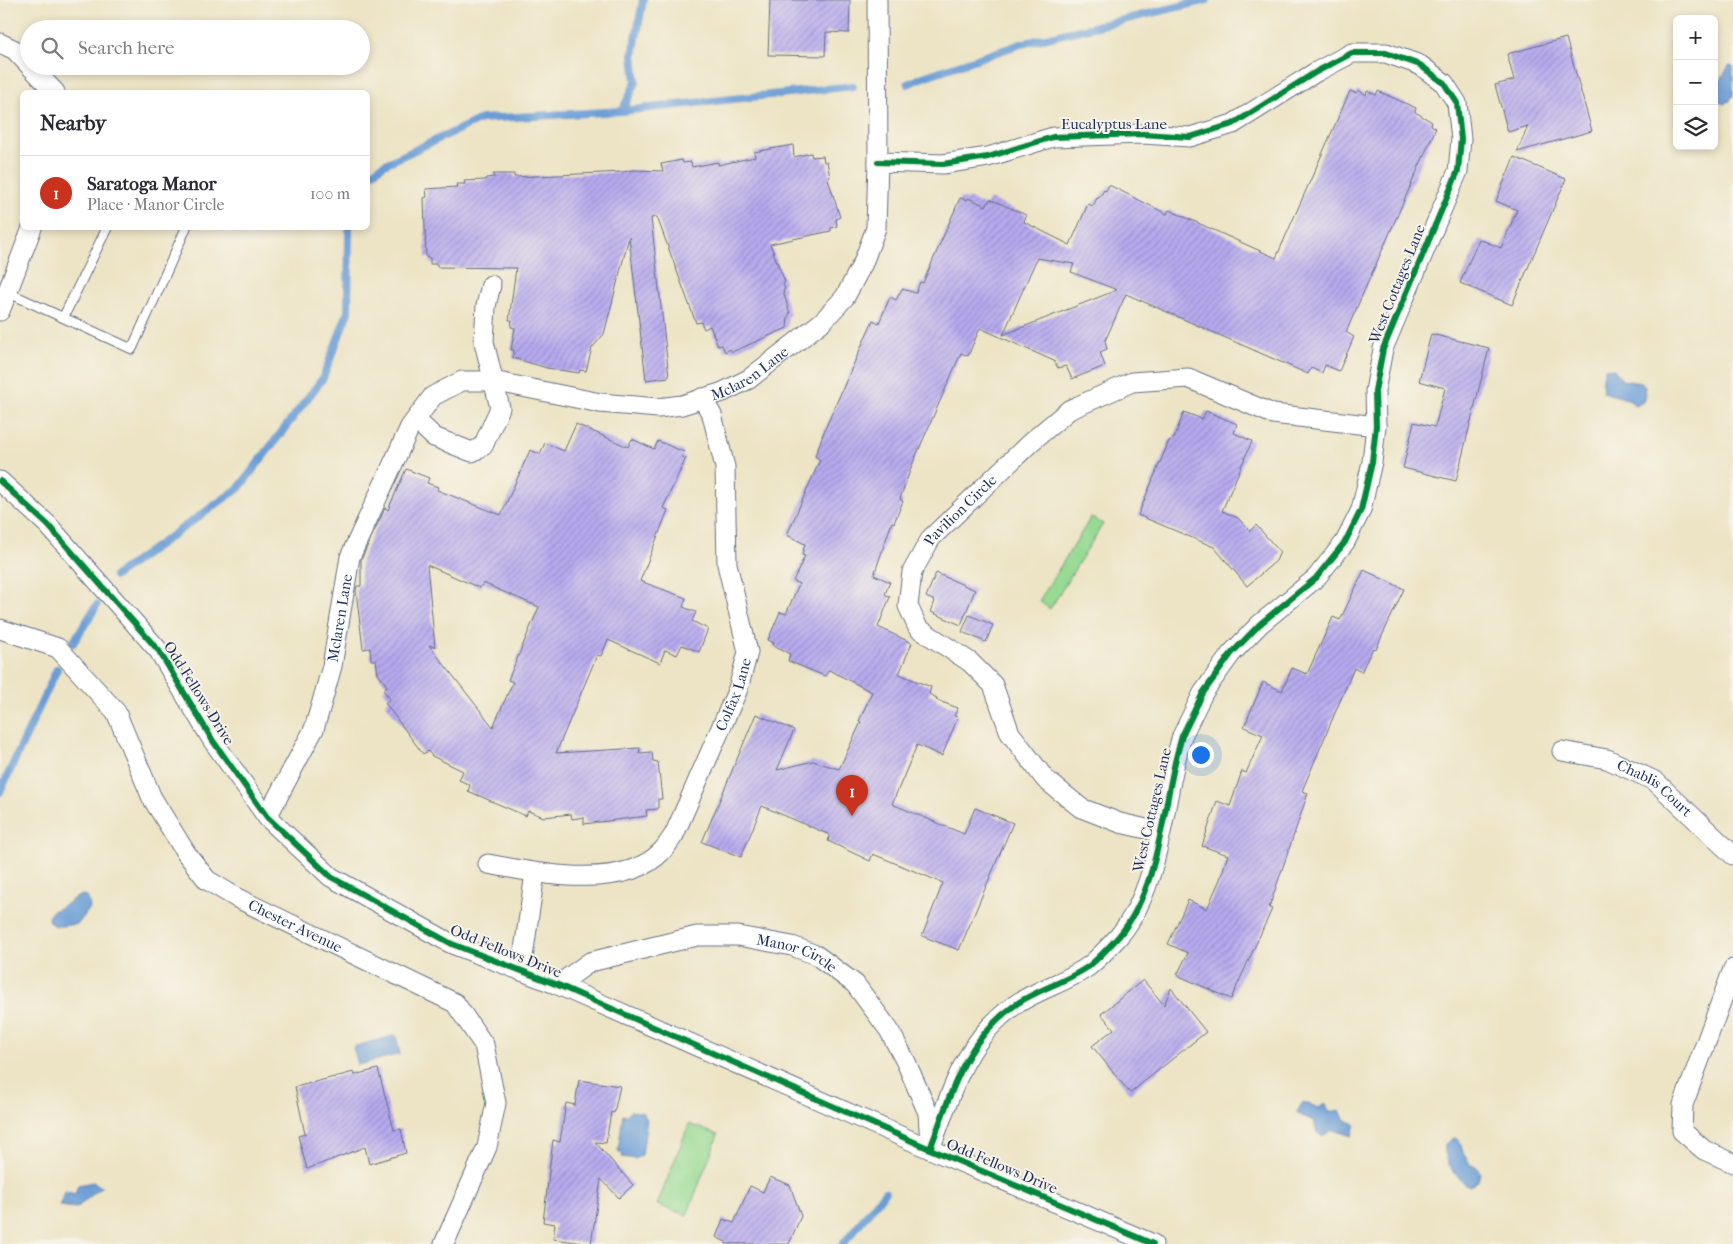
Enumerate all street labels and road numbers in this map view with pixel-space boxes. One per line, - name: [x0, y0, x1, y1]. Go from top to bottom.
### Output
- street label: Eucalyptus Lane: [1061, 115, 1167, 133]
- street label: West Cottages Lane: [1365, 221, 1429, 347]
- street label: Mclaren Lane: [709, 342, 792, 404]
- street label: Pavilion Circle: [920, 471, 1001, 548]
- street label: Mclaren Lane: [324, 572, 356, 663]
- street label: Odd Fellows Drive: [160, 638, 238, 749]
- street label: Colfax Lane: [712, 655, 755, 734]
- street label: West Cottages Lane: [1129, 746, 1175, 875]
- street label: Chablis Court: [1614, 756, 1696, 821]
- street label: Chester Avenue: [245, 896, 346, 957]
- street label: Odd Fellows Drive: [448, 920, 565, 982]
- street label: Manor Circle: [755, 931, 841, 977]
- street label: Odd Fellows Drive: [944, 1135, 1061, 1198]

